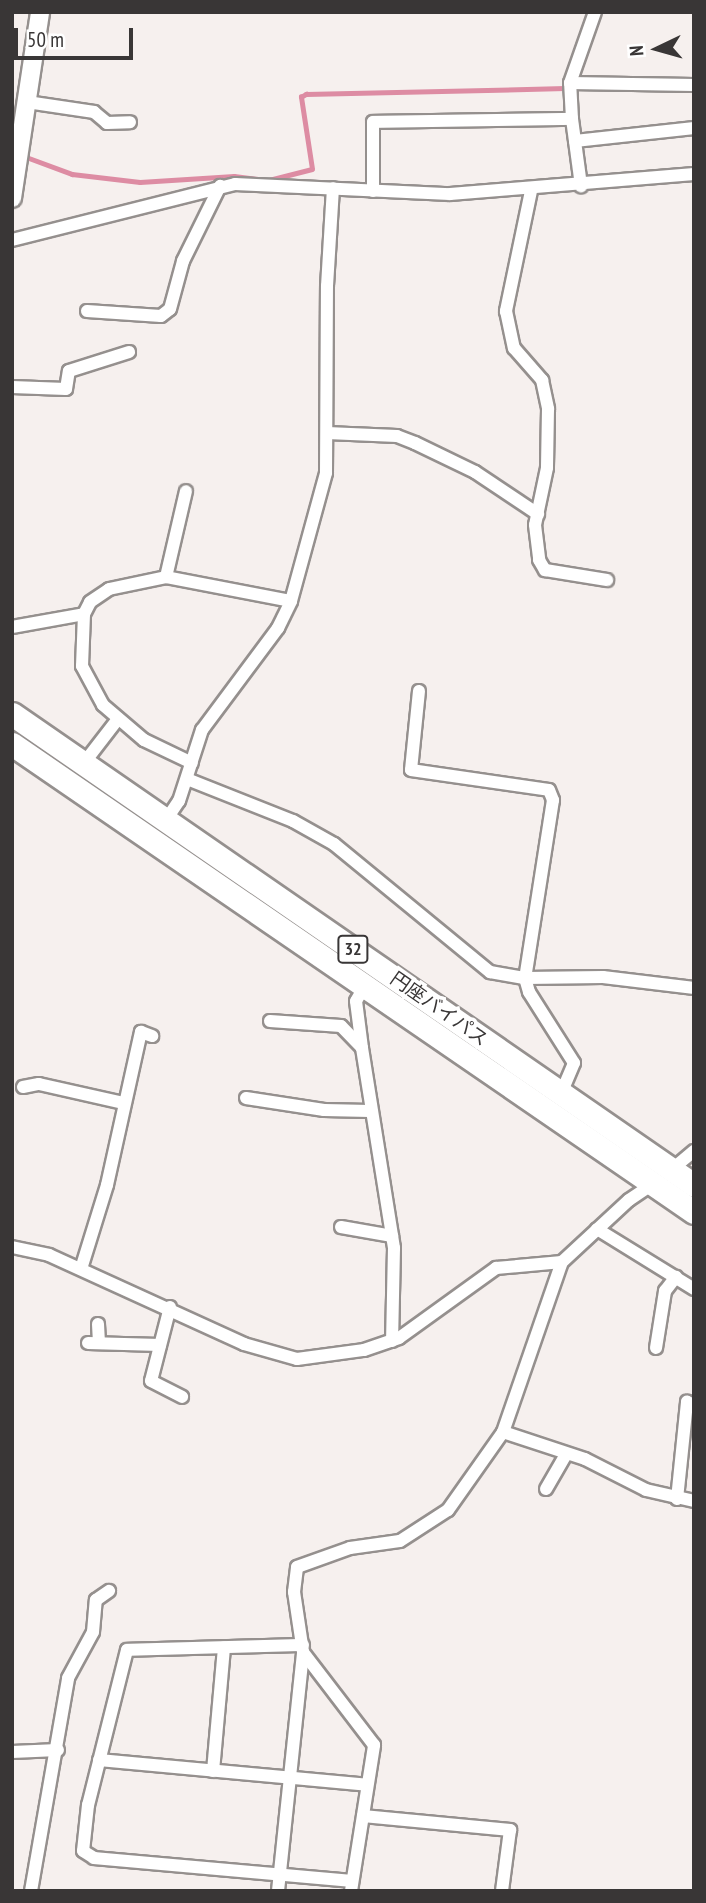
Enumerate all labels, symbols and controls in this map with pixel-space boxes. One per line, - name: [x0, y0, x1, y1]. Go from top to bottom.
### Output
- scale bar: [18, 14, 136, 58]
- north arrow: [622, 14, 692, 84]
- text: 50 m: [27, 26, 64, 53]
- text: N: [624, 45, 648, 57]
- road number: 32: [337, 934, 369, 964]
- street label: 円座バイパス: [386, 967, 492, 1051]

